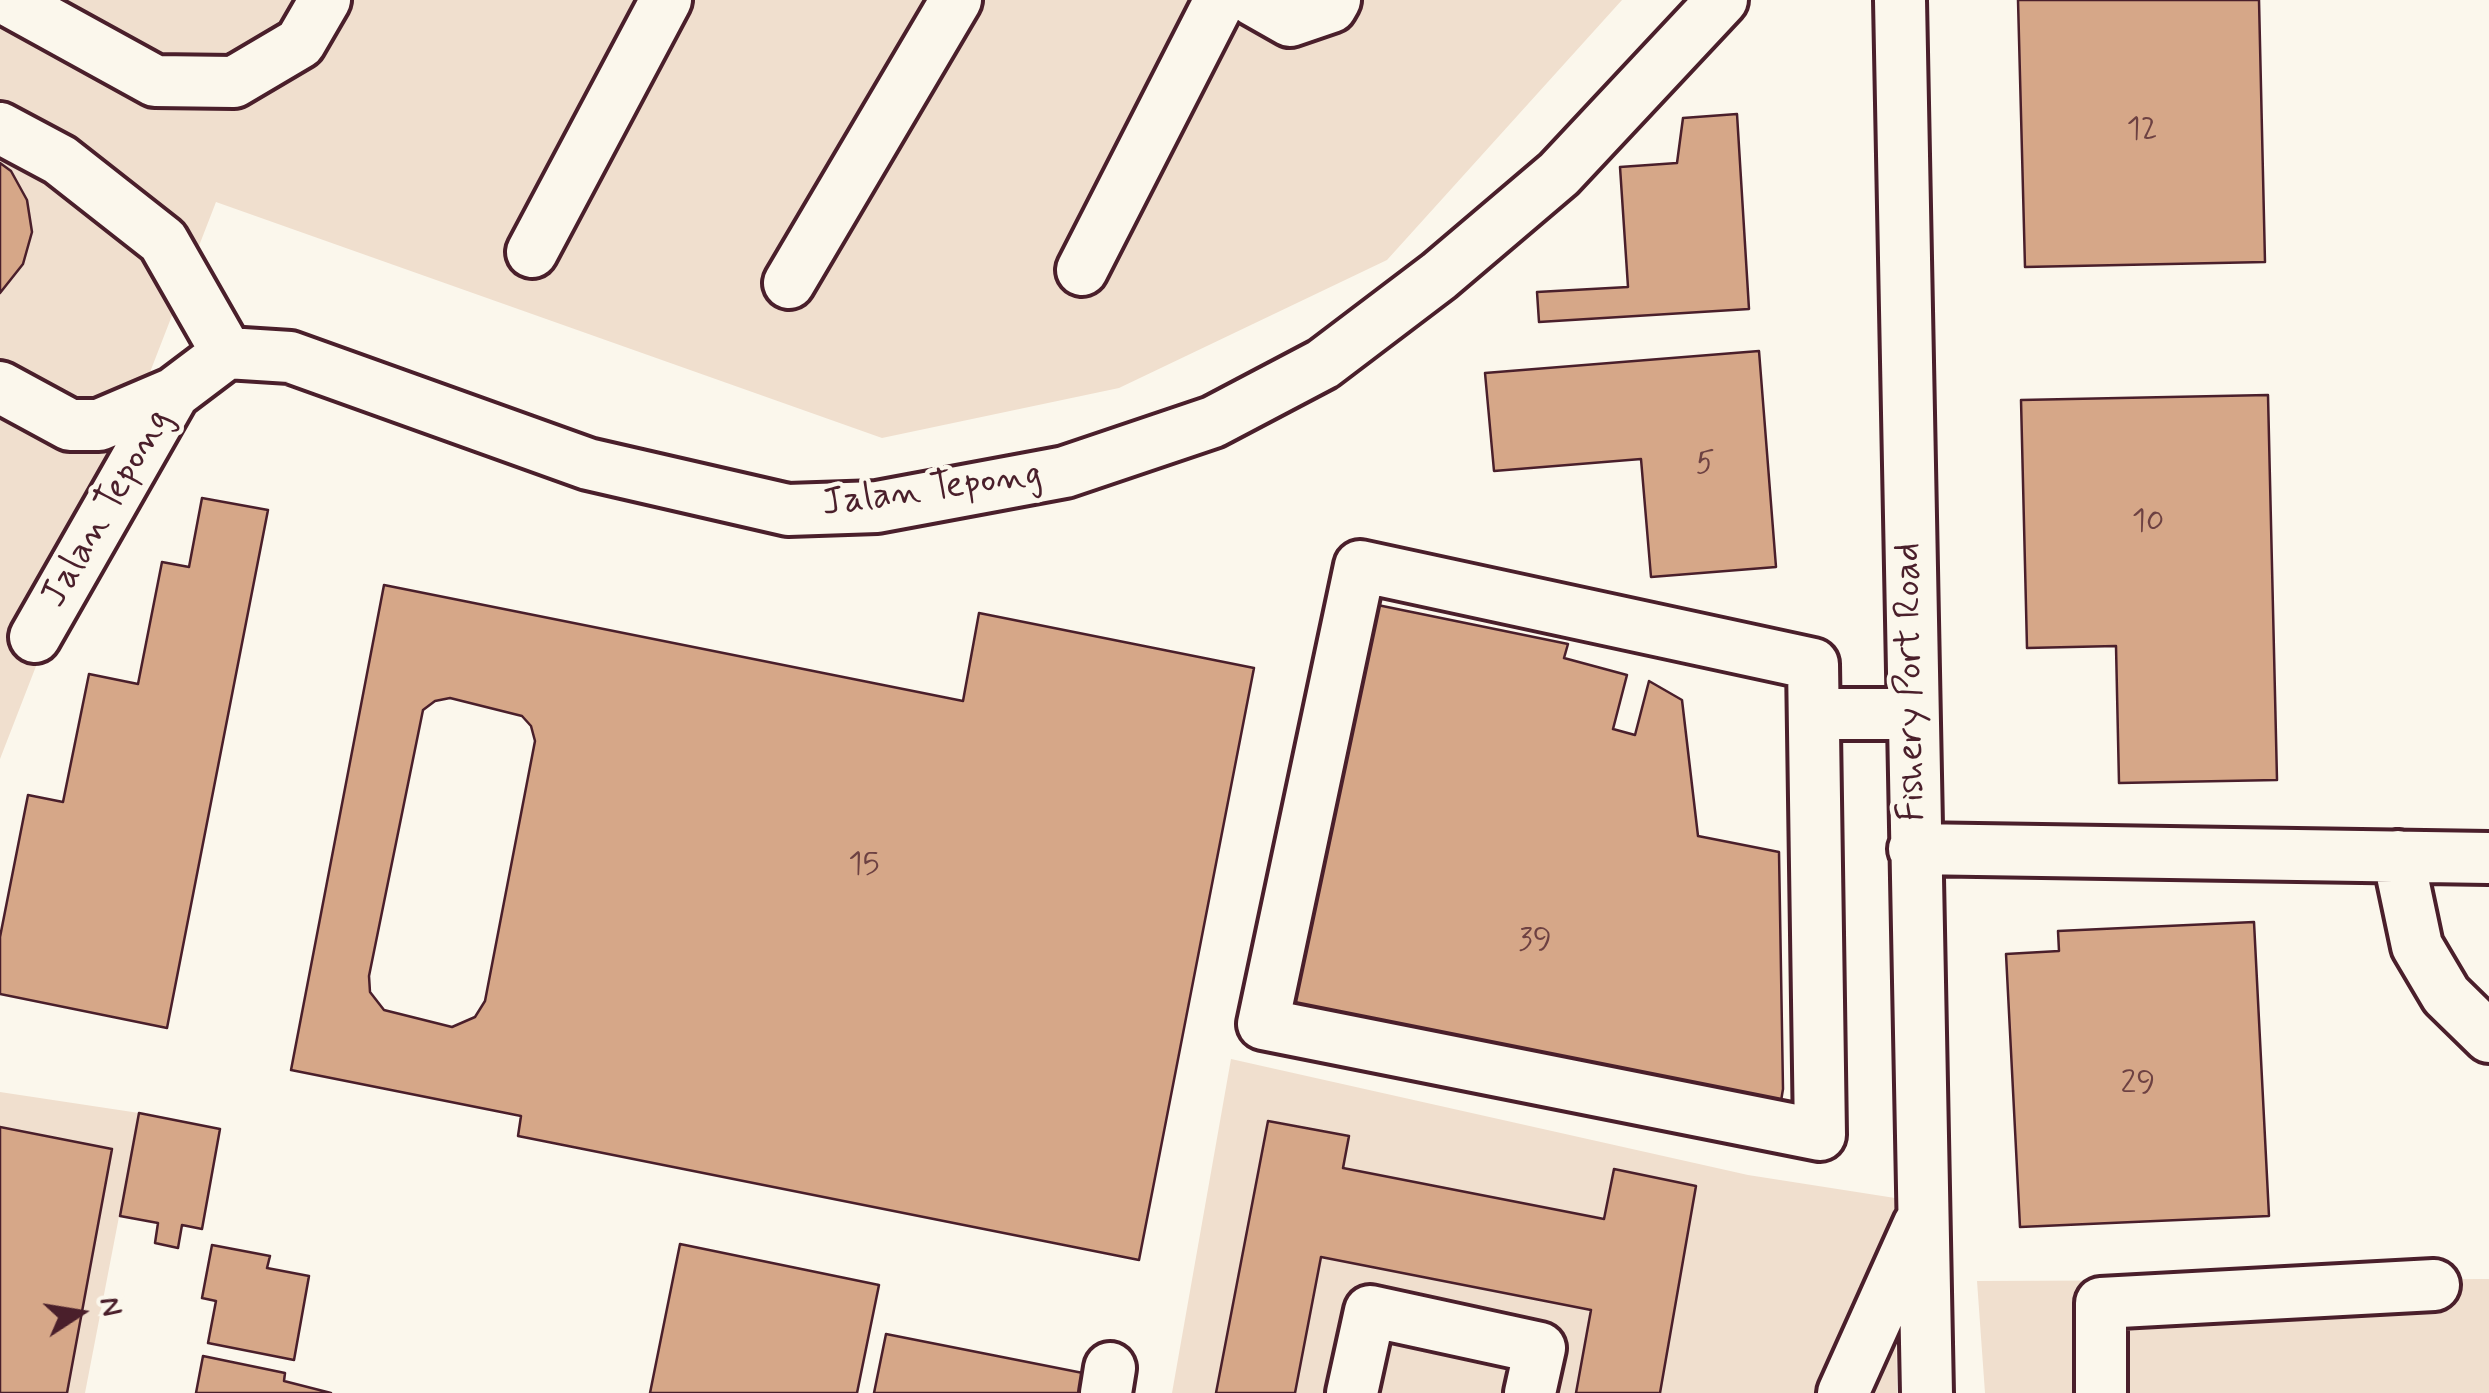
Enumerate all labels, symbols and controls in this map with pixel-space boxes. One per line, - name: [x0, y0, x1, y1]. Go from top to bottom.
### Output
- house number: 12: [2126, 112, 2158, 150]
- street label: Jalan Tepong: [33, 402, 183, 616]
- house number: 5: [1695, 446, 1715, 484]
- street label: Jalan Tepong: [819, 453, 1045, 529]
- house number: 10: [2132, 504, 2164, 542]
- street label: Fishery Port Road: [1887, 542, 1937, 822]
- house number: 15: [848, 847, 880, 885]
- house number: 39: [1518, 923, 1552, 961]
- house number: 29: [2121, 1066, 2155, 1104]
- north arrow: [30, 1263, 130, 1363]
- text: N: [90, 1294, 130, 1320]

